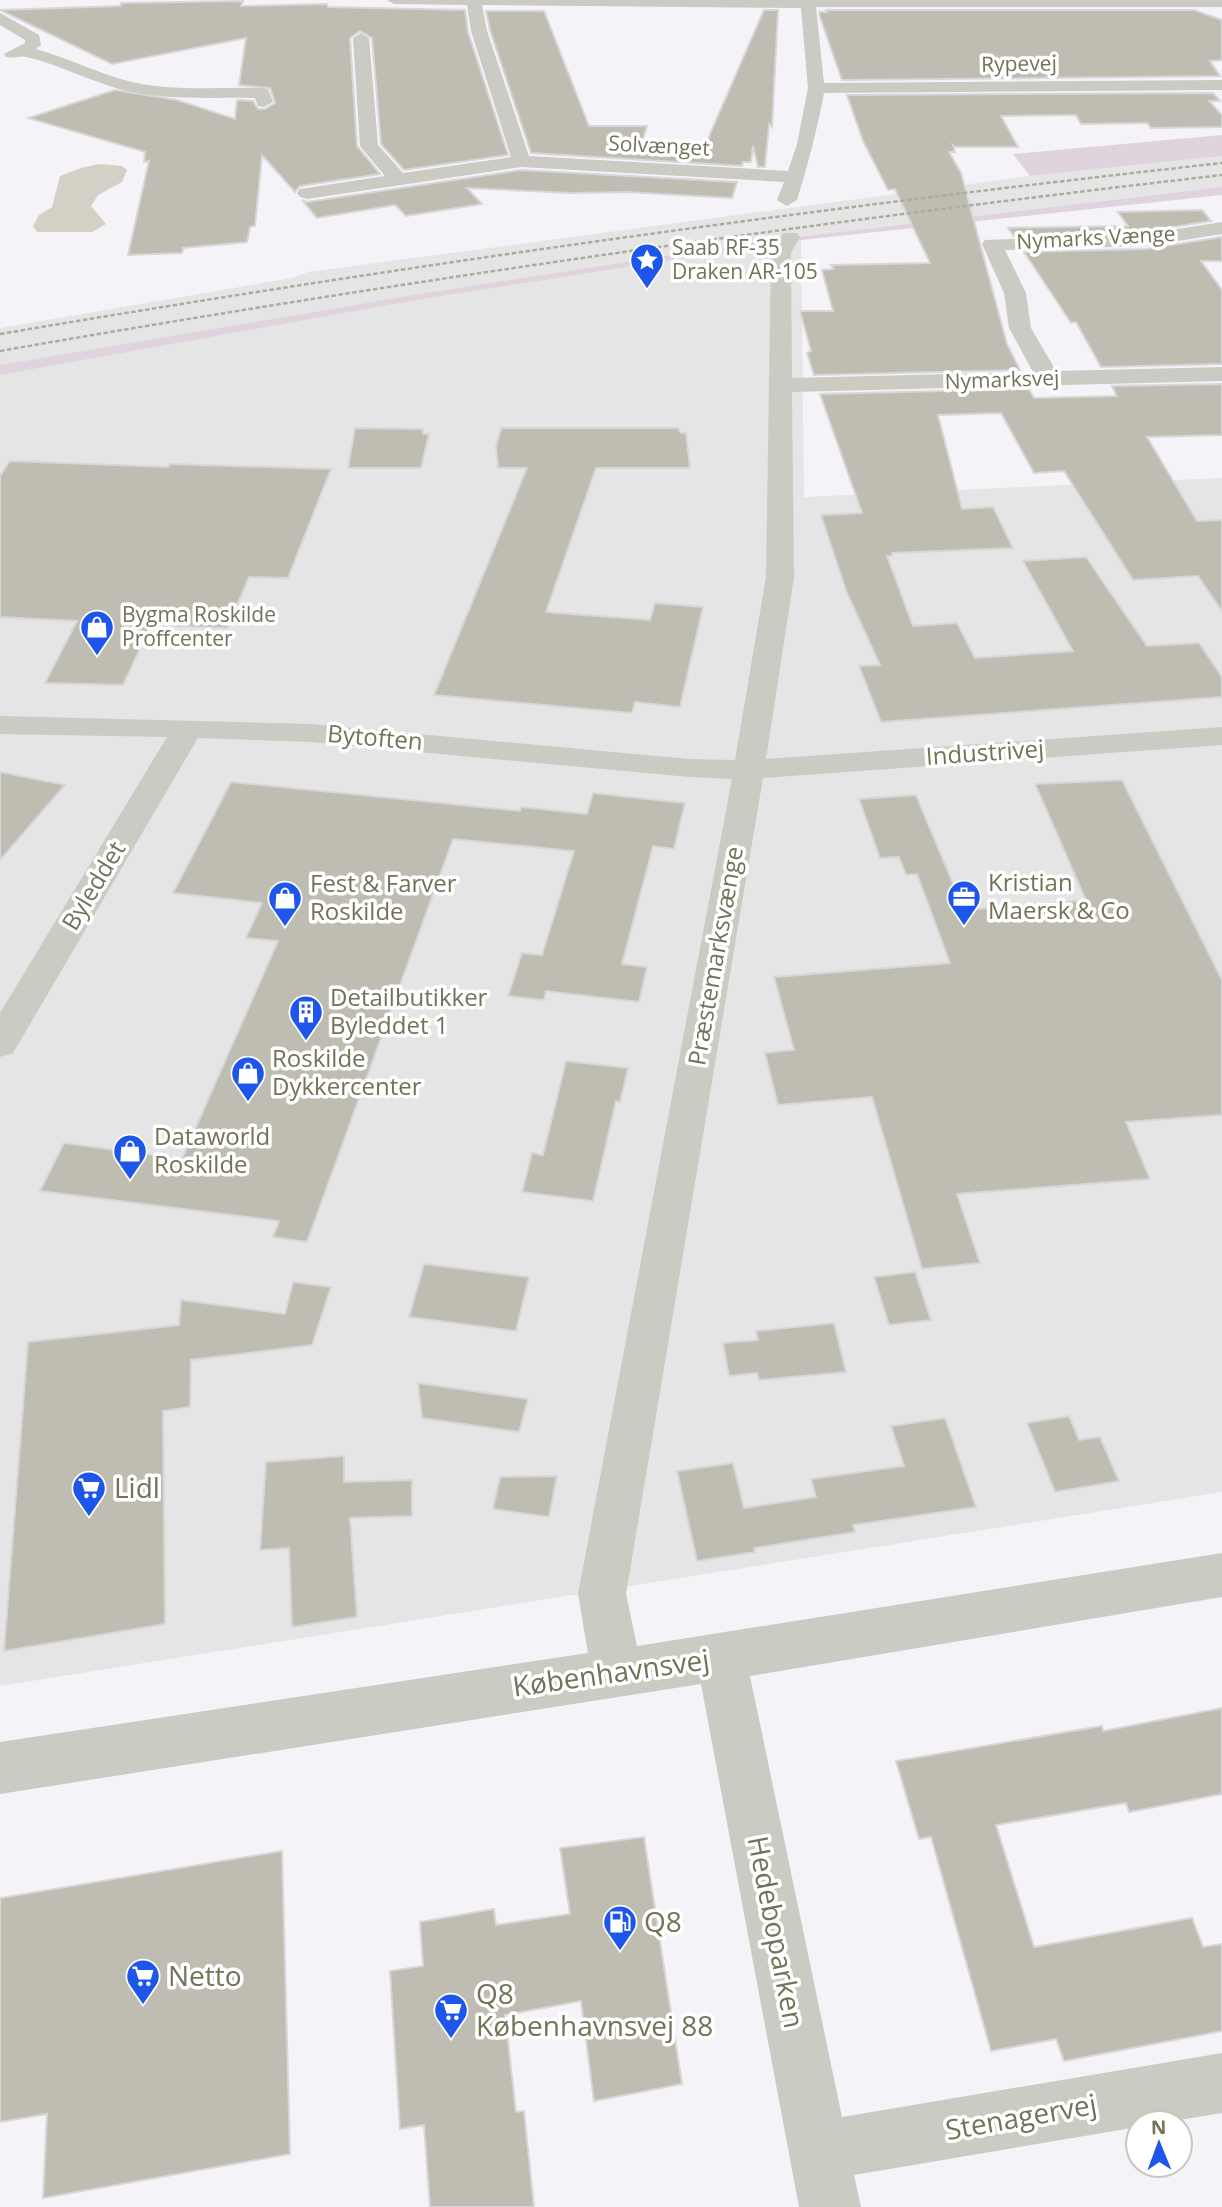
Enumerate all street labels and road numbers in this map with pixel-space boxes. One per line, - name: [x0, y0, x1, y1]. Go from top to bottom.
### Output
- street label: Rypevej: [981, 48, 1057, 78]
- street label: Solvænget: [608, 128, 711, 162]
- street label: Nymarks Vænge: [1016, 219, 1176, 255]
- street label: Nymarksvej: [944, 363, 1060, 395]
- street label: Bytoften: [326, 716, 424, 757]
- street label: Industrivej: [925, 731, 1045, 772]
- street label: Byleddet: [53, 835, 132, 936]
- street label: Præstemarksvænge: [679, 844, 750, 1068]
- street label: Københavnsvej: [510, 1639, 712, 1705]
- street label: Hedeboparken: [740, 1833, 814, 2031]
- street label: Stenagervej: [942, 2084, 1099, 2148]

